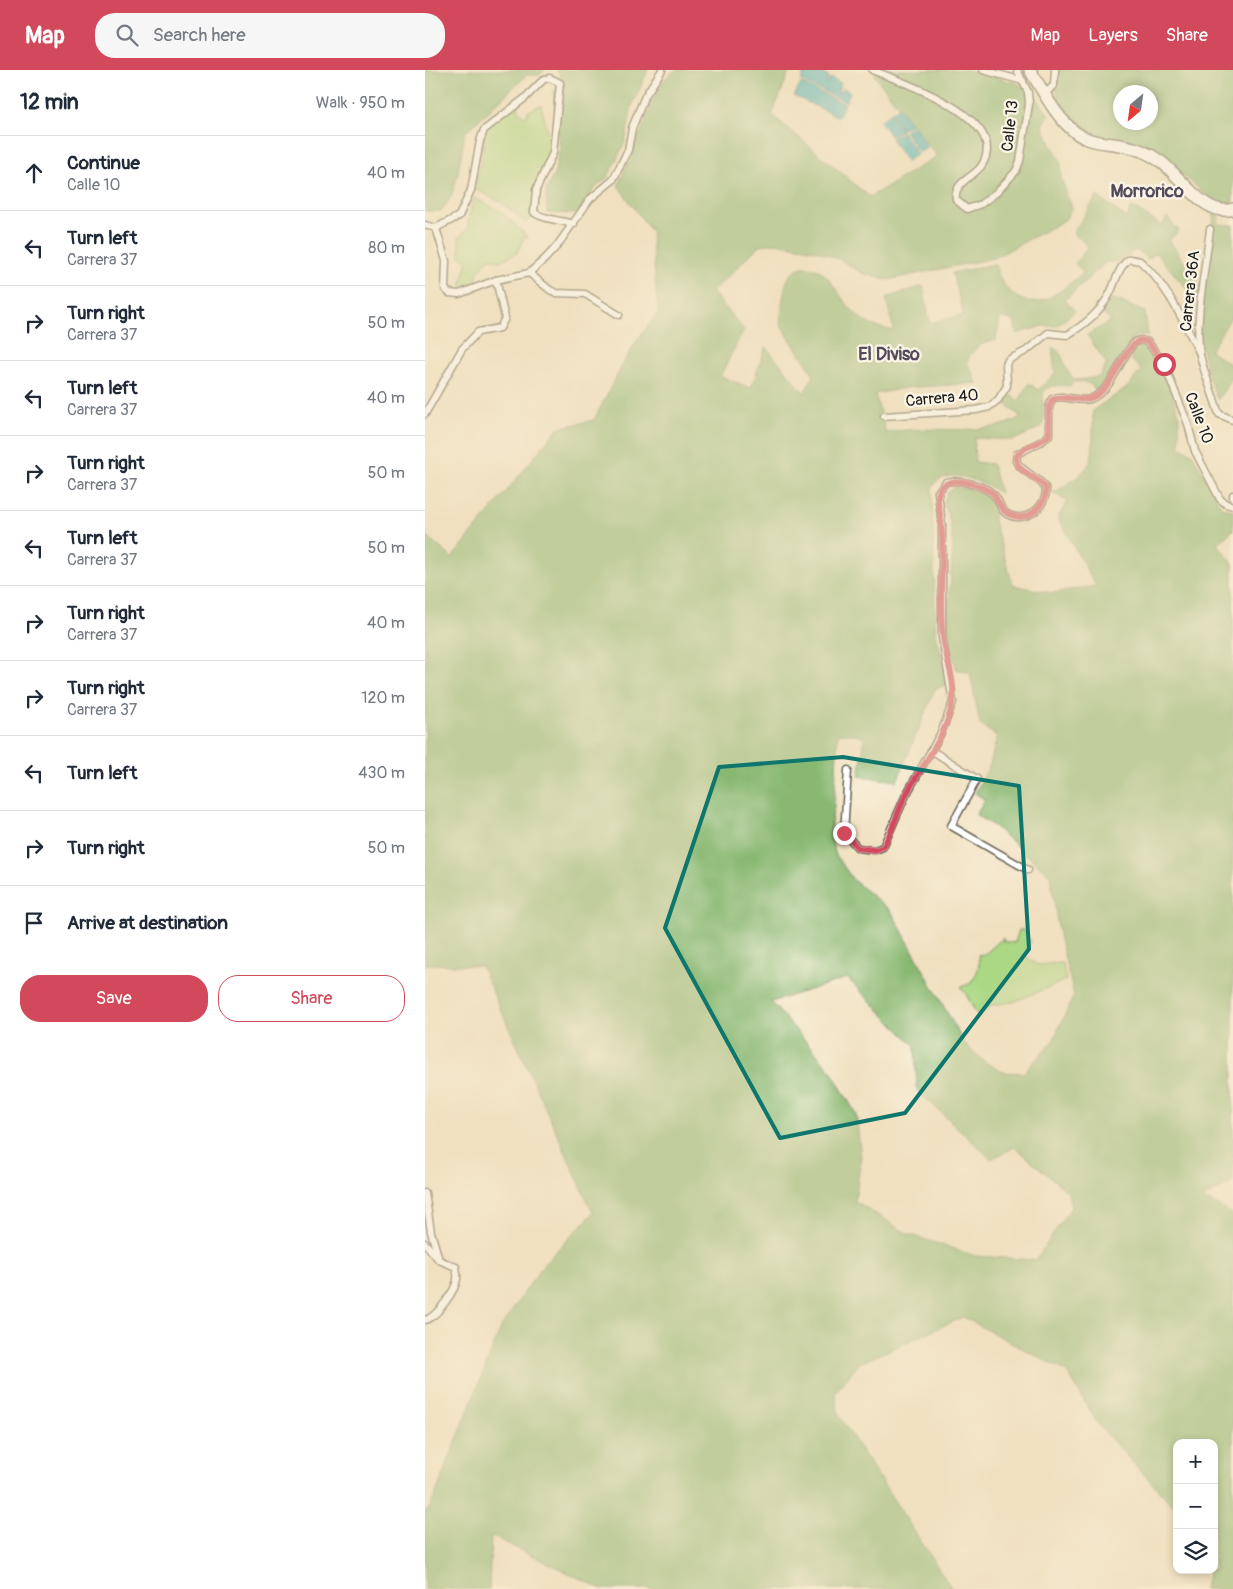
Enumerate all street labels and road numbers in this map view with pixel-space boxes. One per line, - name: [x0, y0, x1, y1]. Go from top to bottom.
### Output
- street label: Calle 13: [997, 99, 1023, 153]
- street label: Carrera 36A: [1176, 249, 1204, 333]
- street label: Carrera 40: [905, 385, 979, 411]
- street label: Calle 10: [1180, 389, 1218, 447]

